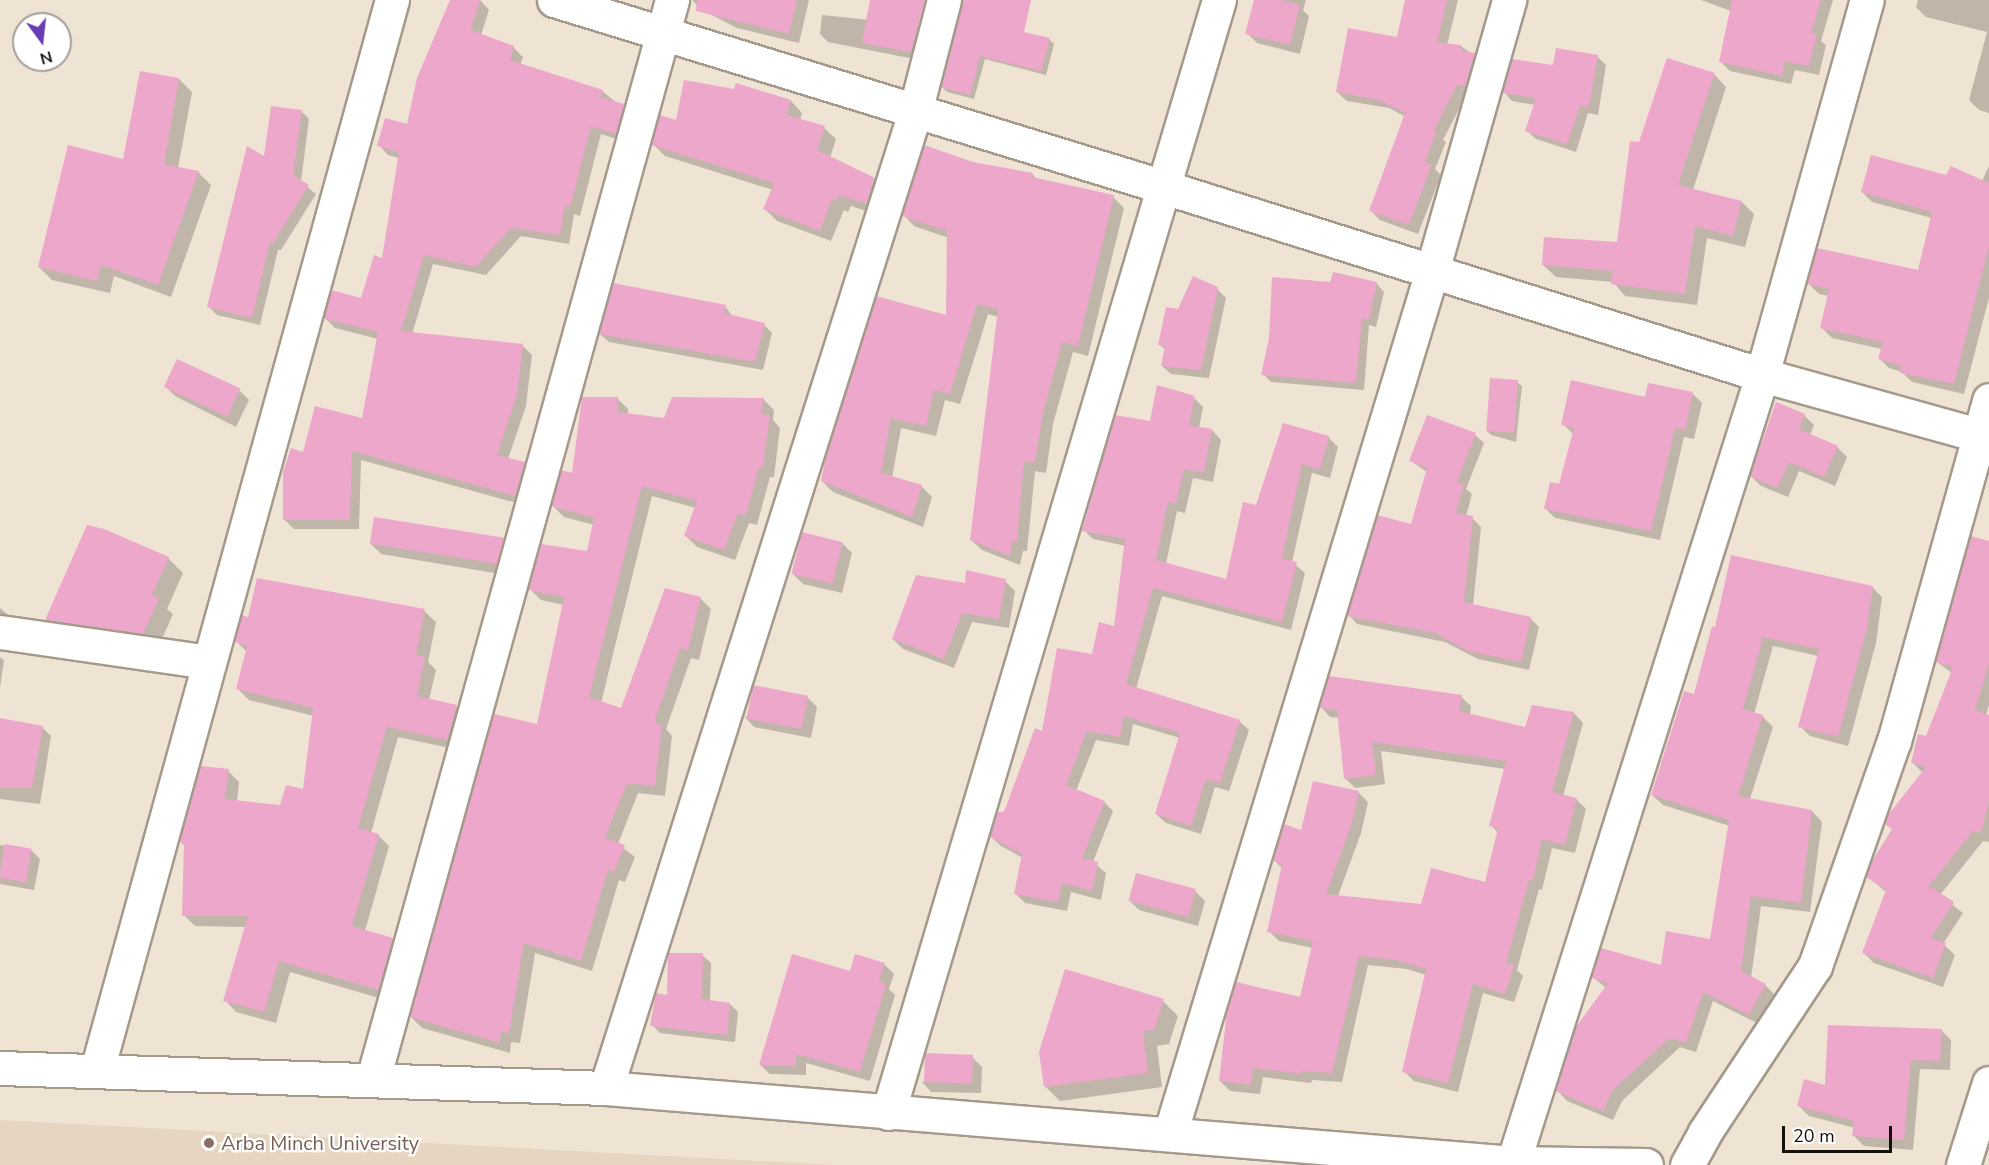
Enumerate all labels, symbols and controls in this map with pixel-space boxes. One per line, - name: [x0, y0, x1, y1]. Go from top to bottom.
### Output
- north arrow: [12, 12, 72, 72]
- text: N: [38, 45, 55, 70]
- scale bar: [1785, 1114, 1894, 1152]
- text: 20 m: [1793, 1124, 1835, 1148]
- place label: Arba Minch University: [221, 1131, 419, 1155]
- marker: Arba Minch University: [202, 1136, 216, 1150]

